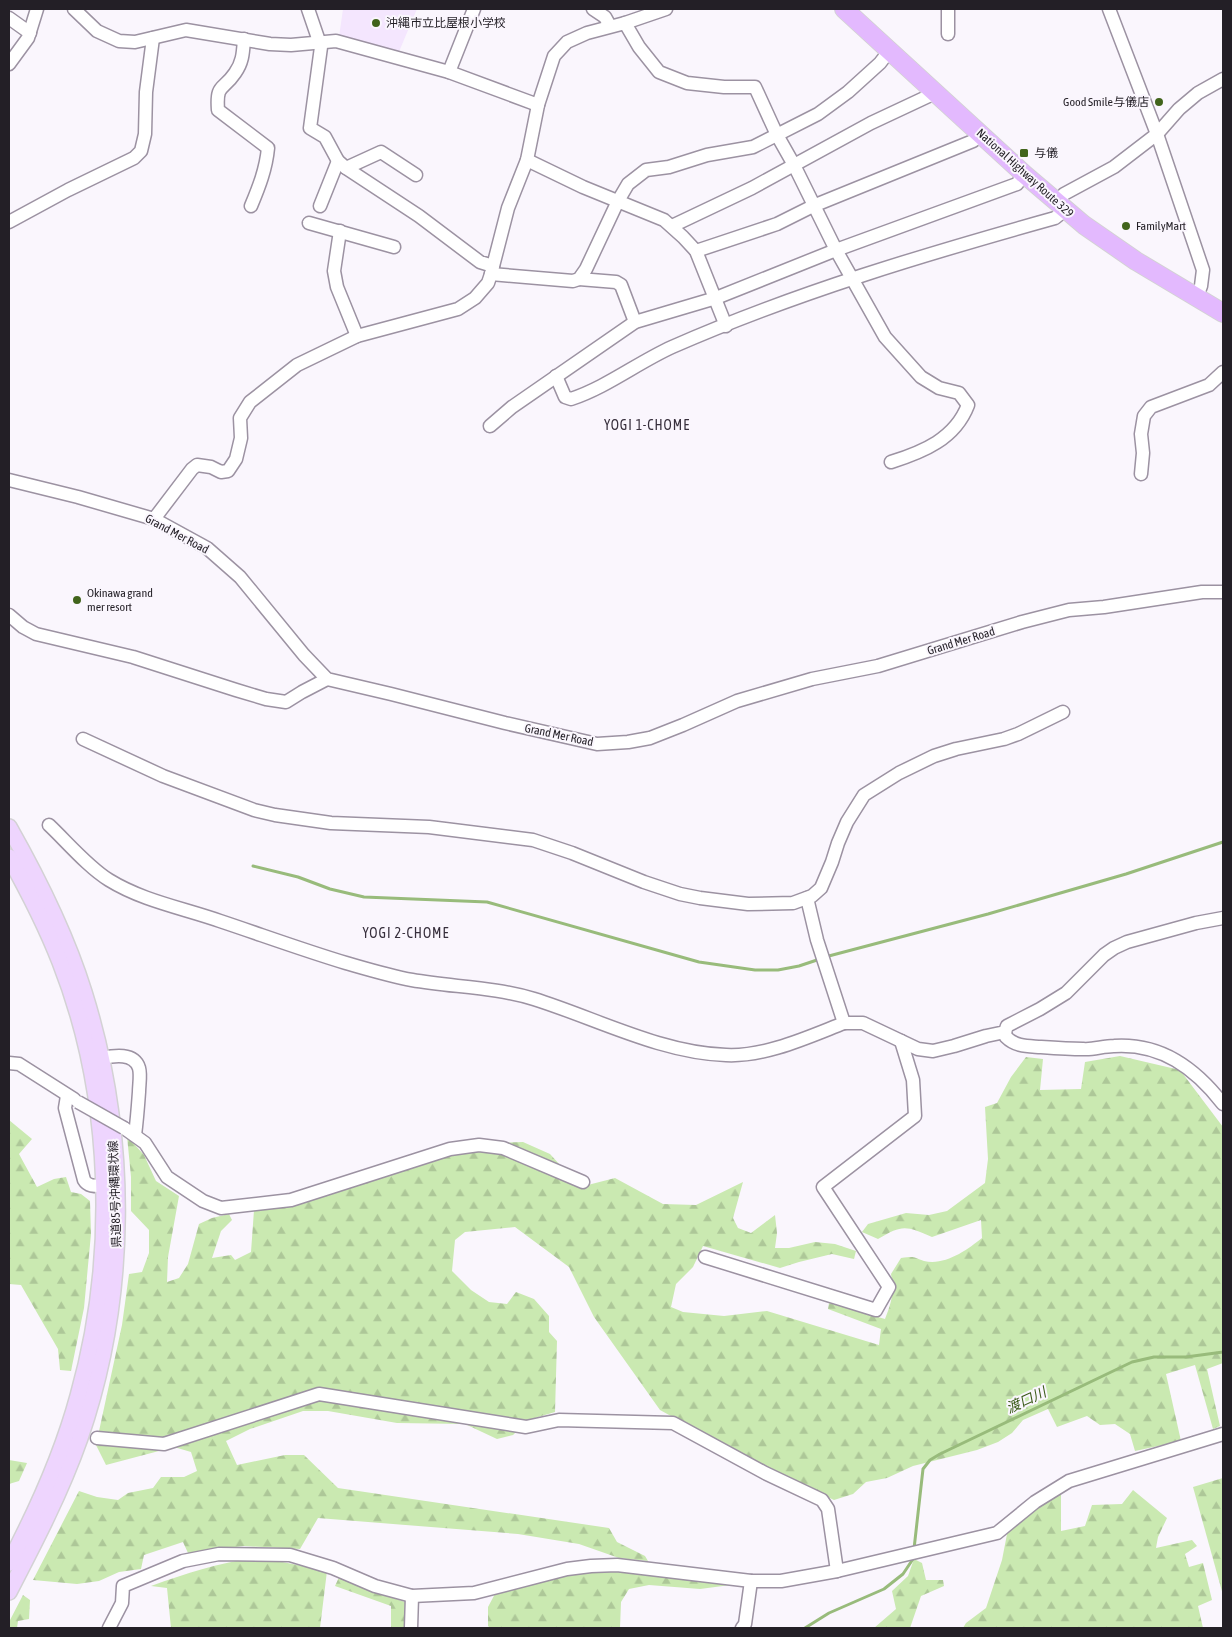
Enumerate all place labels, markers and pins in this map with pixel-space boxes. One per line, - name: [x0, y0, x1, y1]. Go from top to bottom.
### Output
- place label: 沖縄市立比屋根小学校: [386, 16, 506, 30]
- marker: 沖縄市立比屋根小学校: [370, 17, 382, 29]
- place label: Good Smile与儀店: [1063, 95, 1149, 109]
- marker: Good Smile与儀店: [1153, 96, 1165, 108]
- place label: 与儀: [1034, 146, 1058, 160]
- marker: 与儀: [1018, 147, 1030, 159]
- place label: FamilyMart: [1136, 219, 1187, 233]
- marker: FamilyMart: [1120, 220, 1132, 232]
- place label: Okinawa grand mer resort: [87, 586, 153, 614]
- marker: Okinawa grand mer resort: [71, 594, 83, 606]

